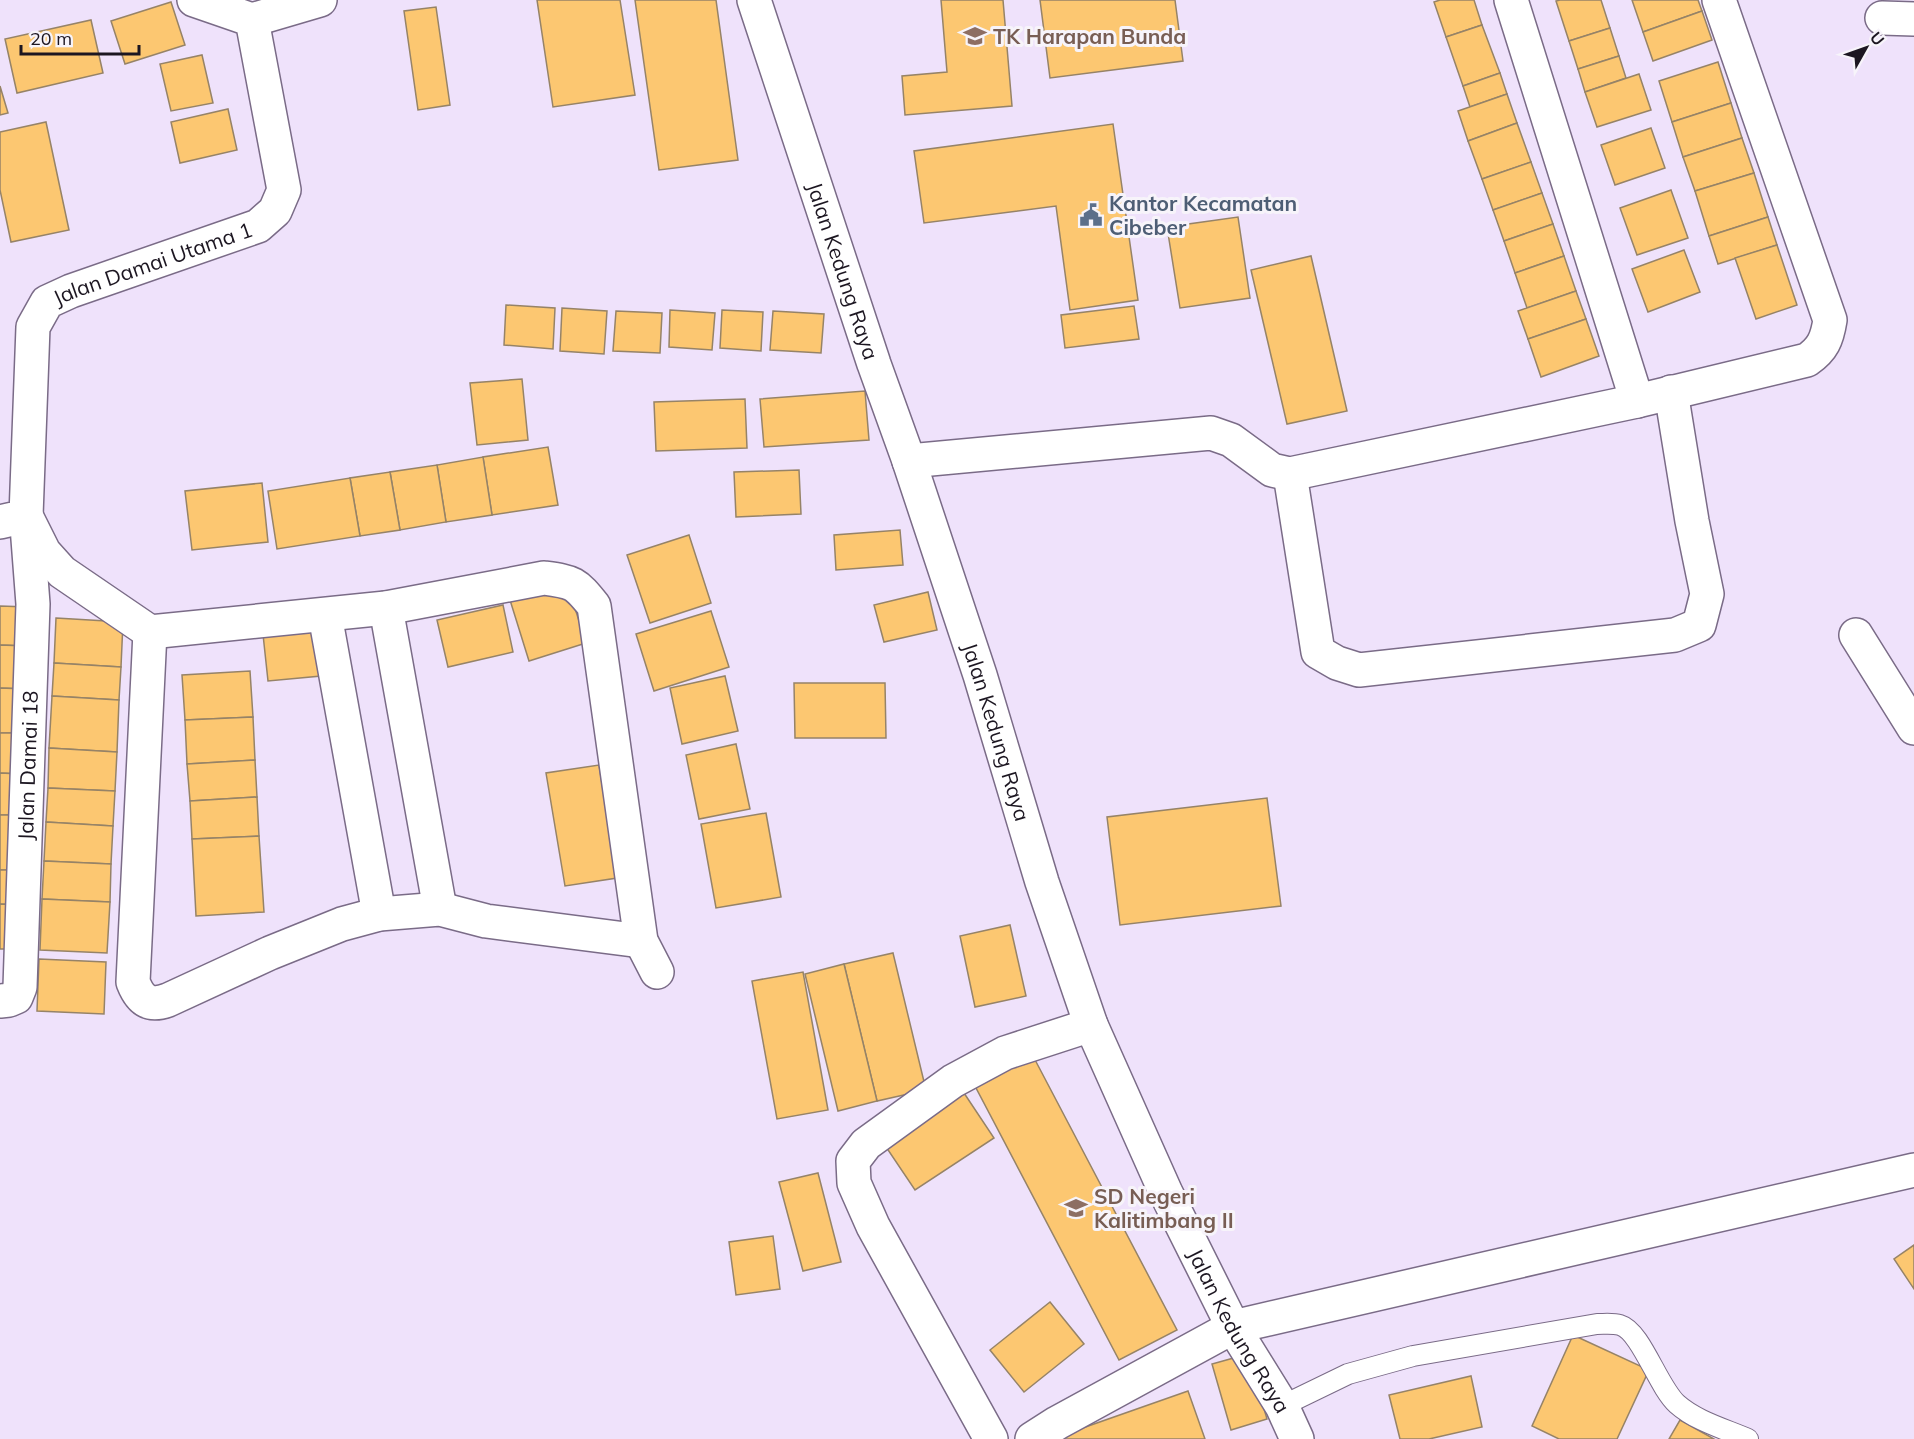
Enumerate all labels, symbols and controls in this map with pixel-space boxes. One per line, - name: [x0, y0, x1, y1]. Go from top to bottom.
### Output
- scale bar: [21, 18, 140, 56]
- north arrow: [1836, 18, 1896, 78]
- school or university icon: TK Harapan Bunda: [962, 23, 988, 49]
- place label: TK Harapan Bunda: [993, 23, 1186, 49]
- text: 20 m: [30, 27, 72, 50]
- text: U: [1866, 27, 1889, 49]
- street label: Jalan Kedung Raya: [802, 179, 885, 363]
- place label: Kantor Kecamatan Cibeber: [1109, 190, 1297, 240]
- public building icon: Kantor Kecamatan Cibeber: [1078, 202, 1104, 228]
- street label: Jalan Damai Utama 1: [49, 216, 255, 311]
- street label: Jalan Kedung Raya: [957, 639, 1036, 824]
- street label: Jalan Damai 18: [12, 690, 43, 841]
- place label: SD Negeri Kalitimbang II: [1094, 1183, 1234, 1233]
- school or university icon: SD Negeri Kalitimbang II: [1063, 1195, 1089, 1221]
- street label: Jalan Kedung Raya: [1183, 1244, 1296, 1418]

